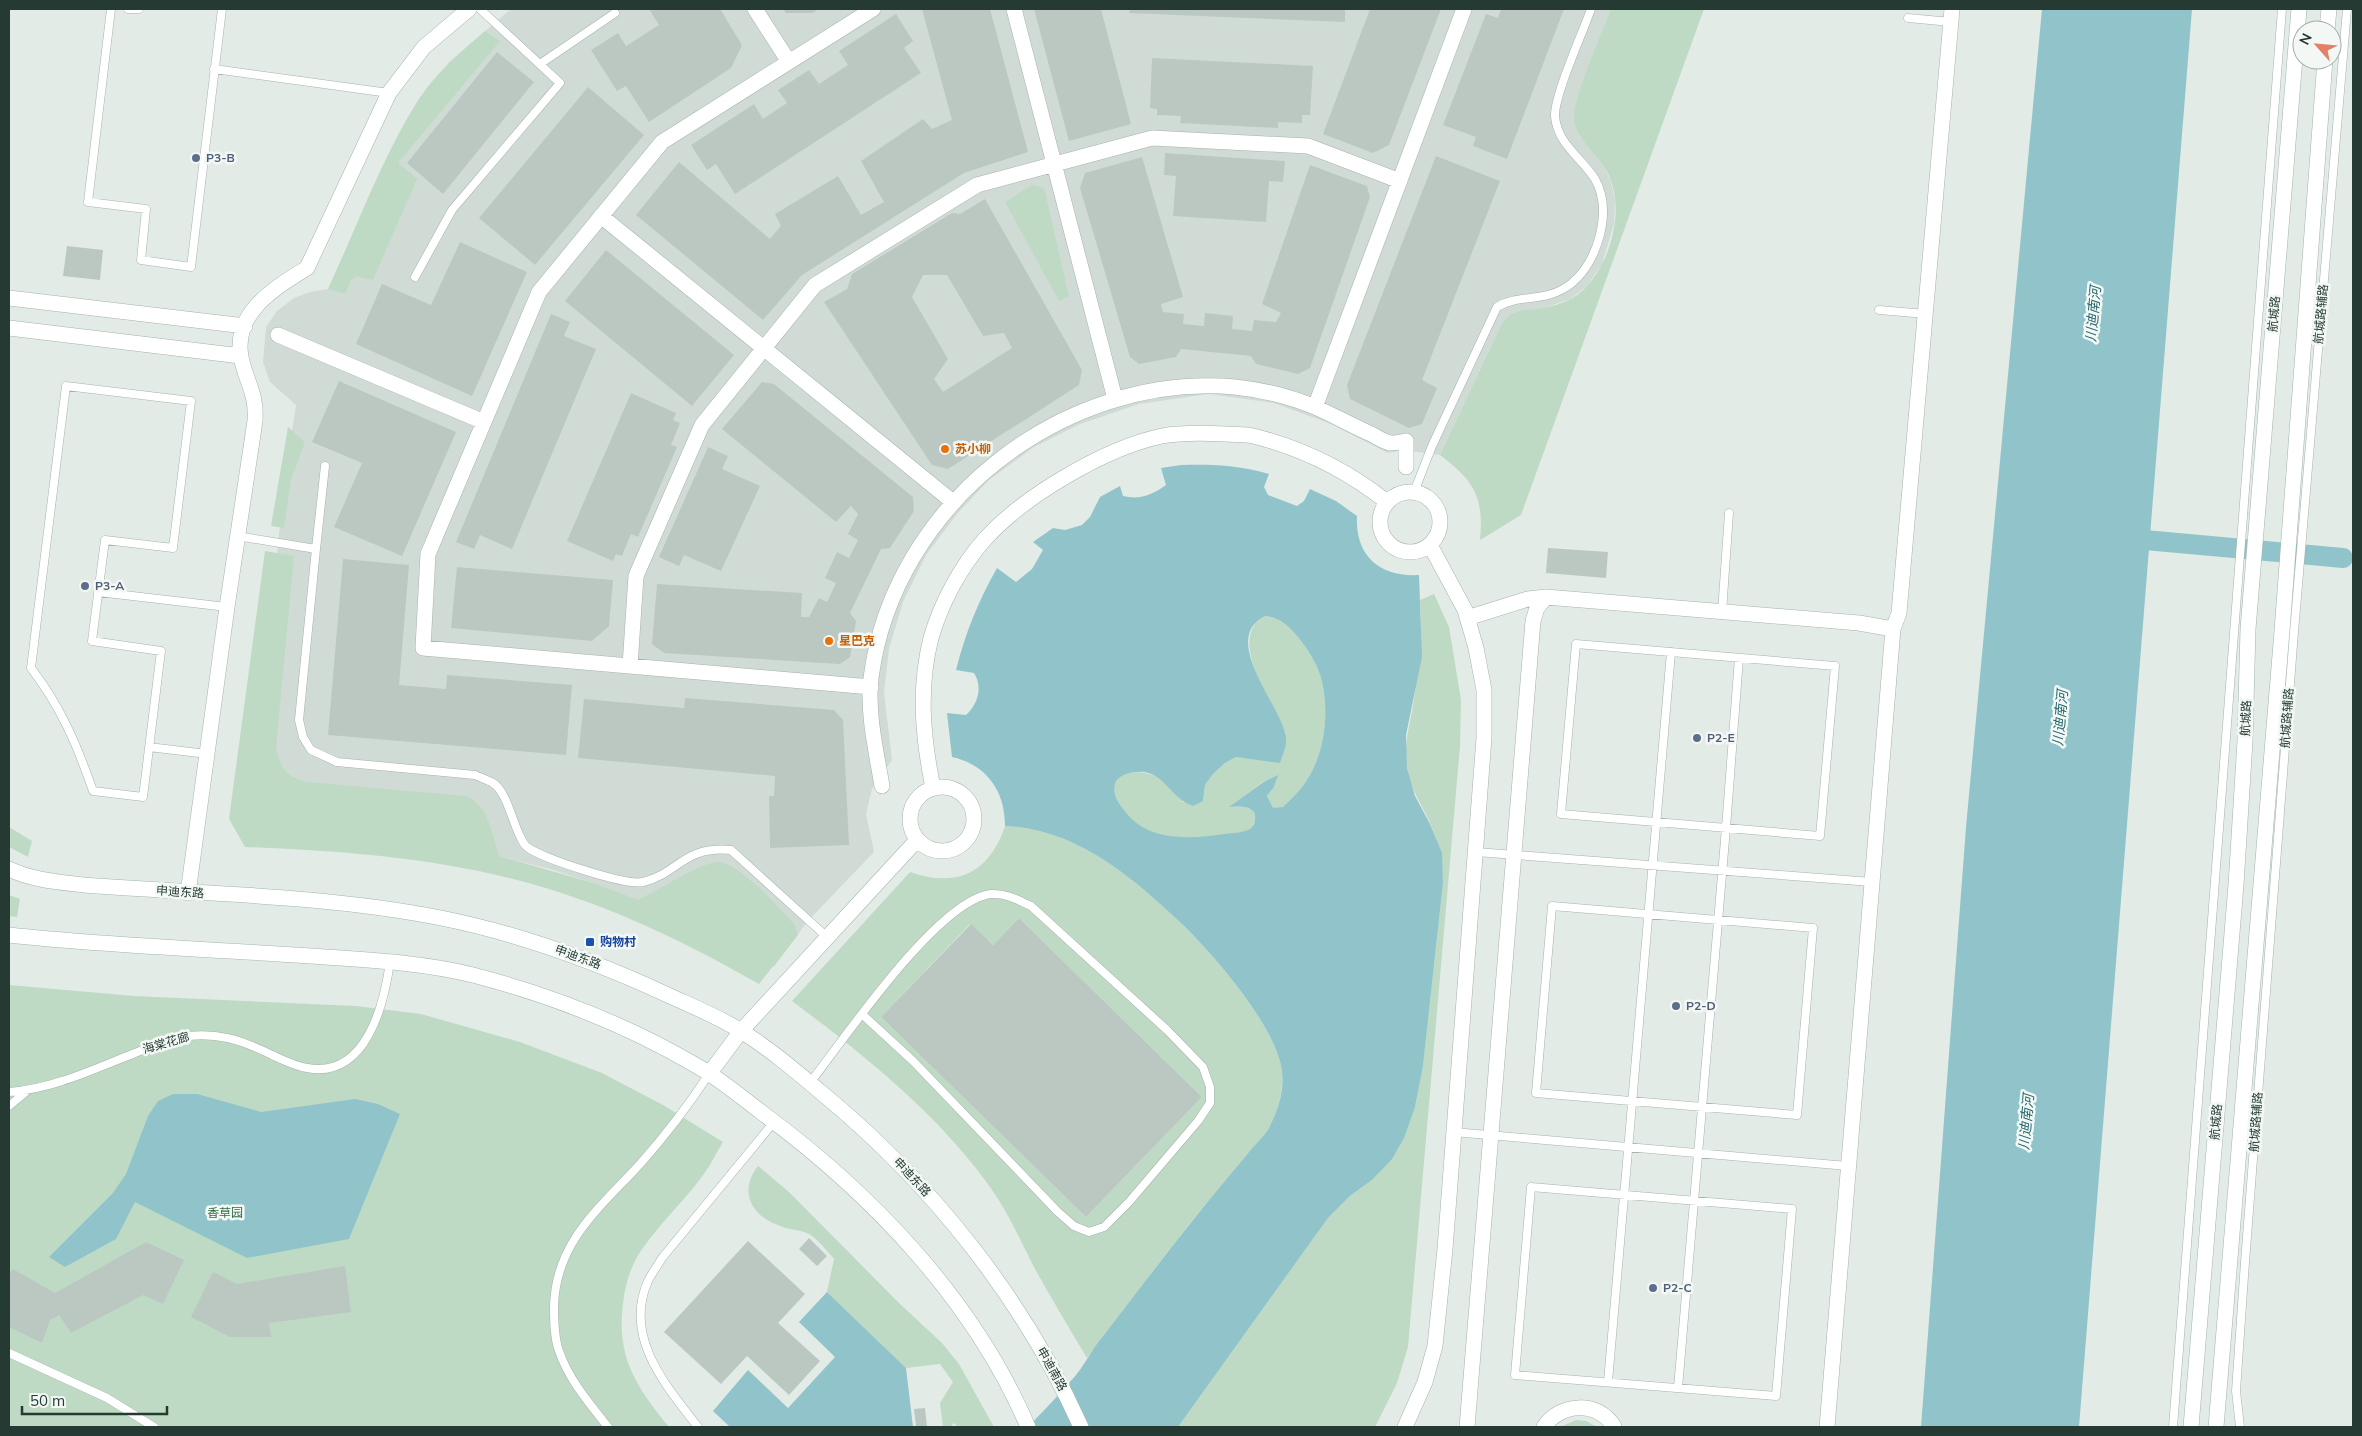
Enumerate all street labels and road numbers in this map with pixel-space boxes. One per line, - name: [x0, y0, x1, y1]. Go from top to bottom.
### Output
- street label: 航城路辅路: [2310, 283, 2331, 345]
- street label: 航城路: [2264, 295, 2283, 333]
- street label: 航城路辅路: [2277, 688, 2296, 748]
- street label: 航城路: [2237, 700, 2254, 736]
- street label: 申迪东路: [156, 882, 205, 901]
- street label: 申迪东路: [553, 941, 603, 972]
- street label: 海棠花廊: [141, 1029, 191, 1056]
- street label: 航城路辅路: [2246, 1092, 2265, 1152]
- street label: 航城路: [2206, 1103, 2225, 1141]
- street label: 申迪东路: [891, 1154, 934, 1199]
- street label: 申迪南路: [1034, 1344, 1071, 1393]

